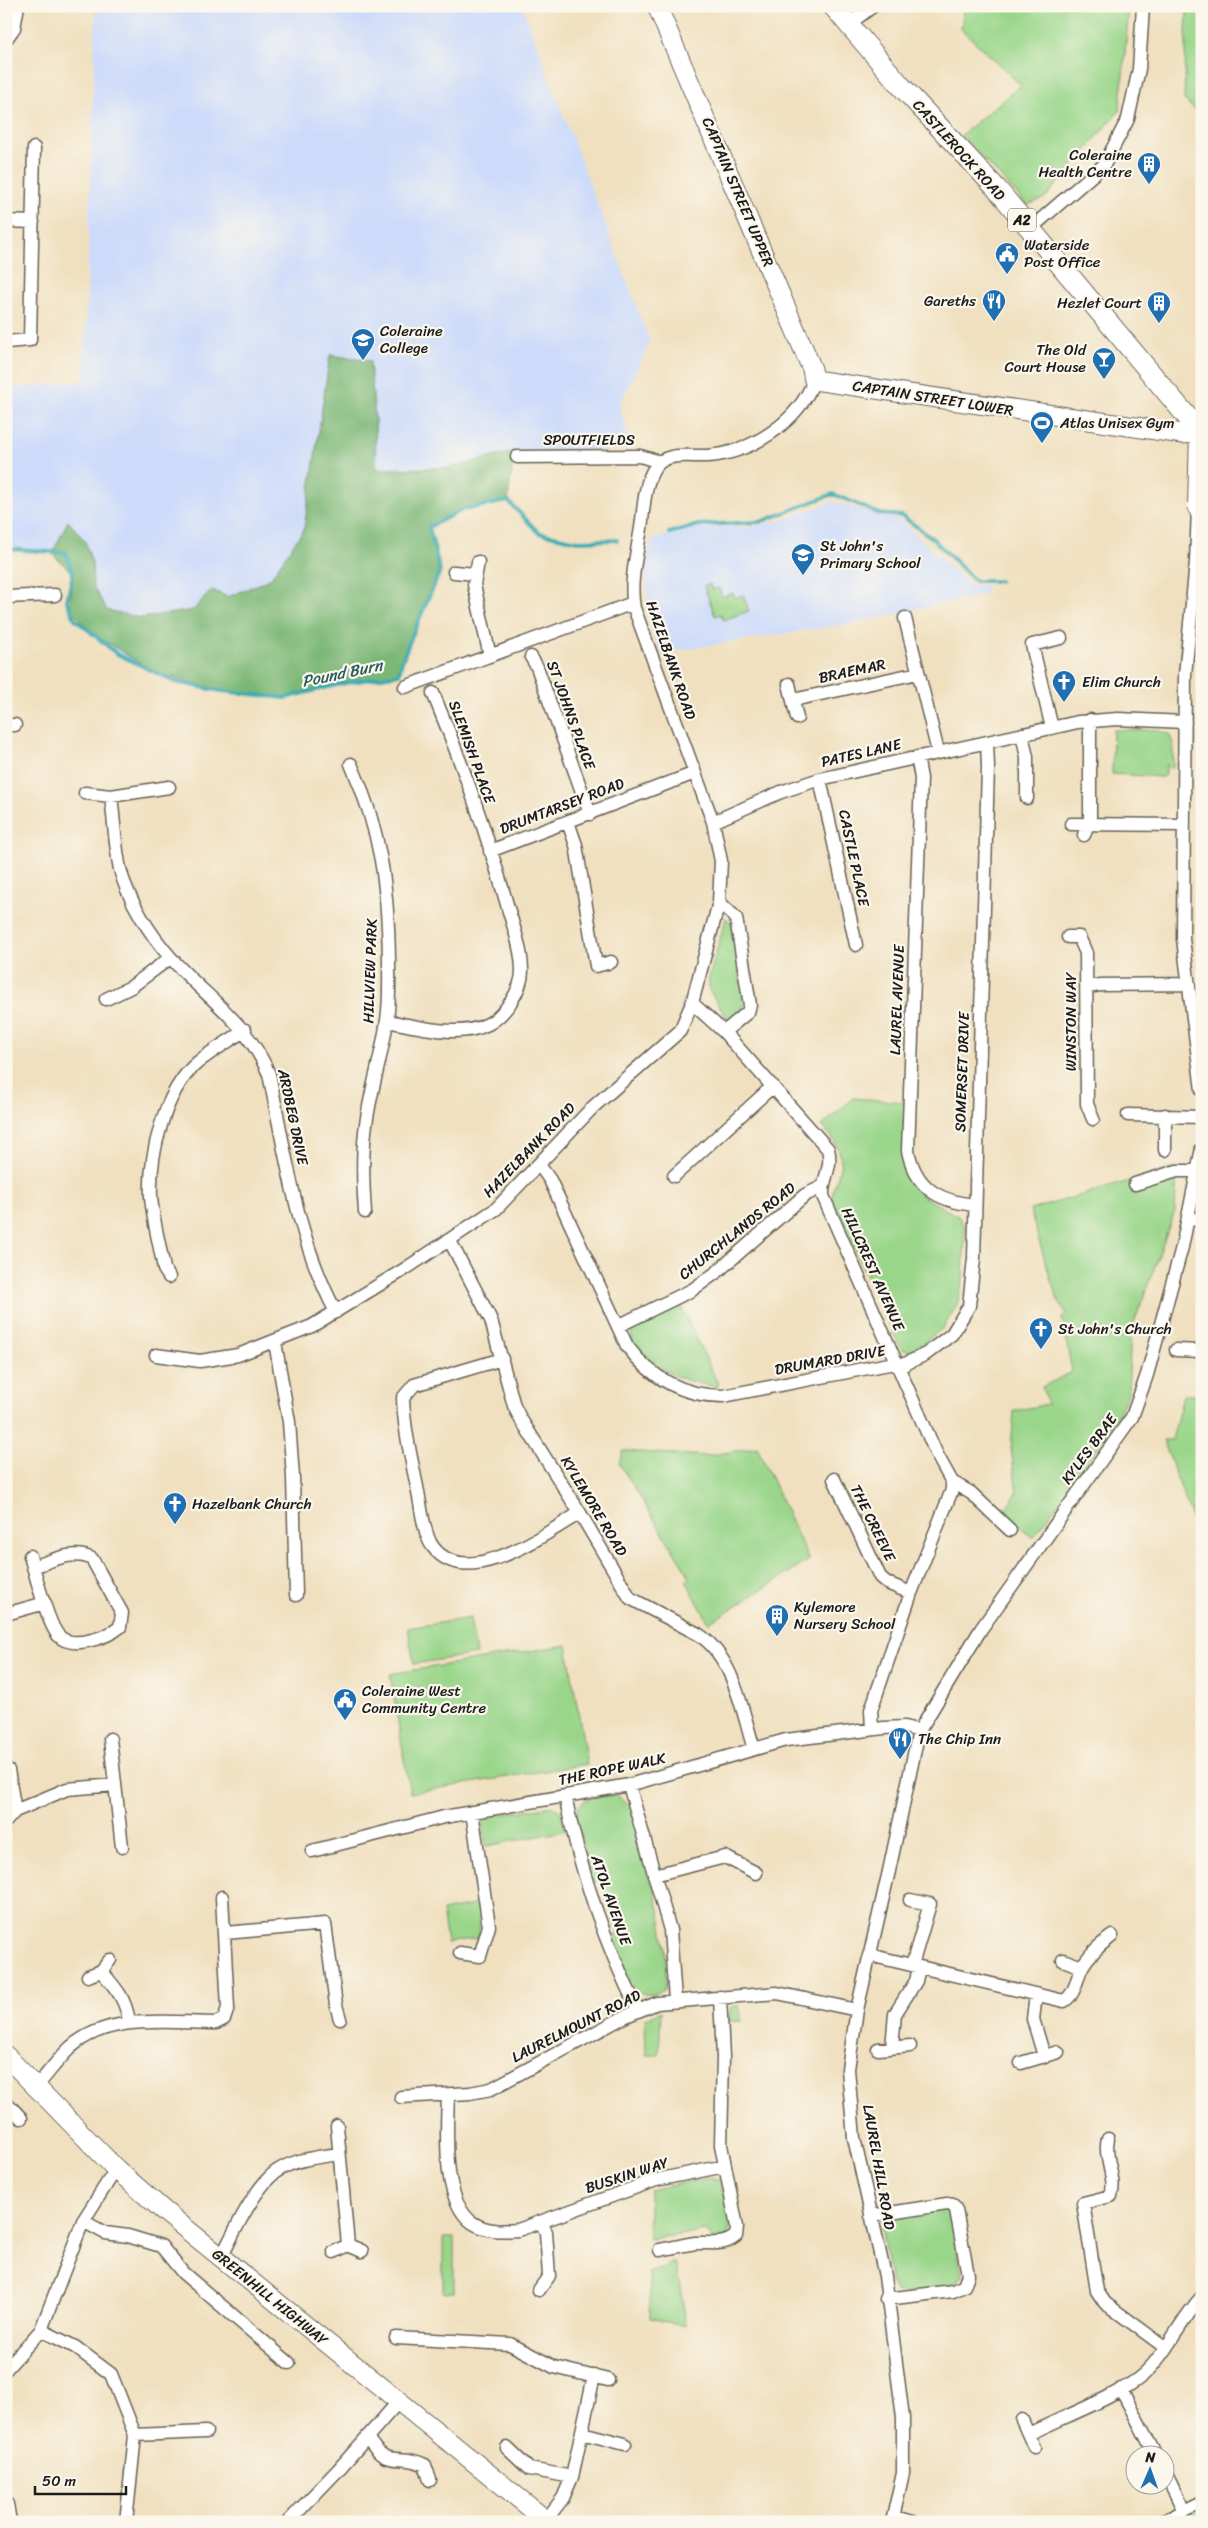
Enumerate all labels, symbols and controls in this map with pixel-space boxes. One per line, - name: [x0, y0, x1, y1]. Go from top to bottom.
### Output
- street label: CASTLEROCK ROAD: [906, 93, 1012, 207]
- street label: CAPTAIN STREET UPPER: [695, 113, 781, 271]
- place label: Coleraine Health Centre: [1038, 142, 1132, 185]
- building icon: Coleraine Health Centre: [1136, 151, 1162, 185]
- road number: A2: [1008, 208, 1036, 232]
- place label: Waterside Post Office: [1024, 232, 1101, 275]
- public building icon: Waterside Post Office: [994, 241, 1020, 275]
- place label: Gareths: [924, 288, 976, 314]
- restaurant icon: Gareths: [981, 288, 1007, 322]
- place label: Hezlet Court: [1057, 290, 1142, 316]
- building icon: Hezlet Court: [1146, 290, 1172, 324]
- place label: Coleraine College: [380, 318, 443, 361]
- school or university icon: Coleraine College: [350, 327, 376, 361]
- place label: The Old Court House: [1004, 337, 1087, 380]
- bar icon: The Old Court House: [1091, 346, 1117, 380]
- street label: CAPTAIN STREET LOWER: [851, 372, 1015, 424]
- sports icon: Atlas Unisex Gym: [1029, 410, 1055, 444]
- place label: Atlas Unisex Gym: [1059, 410, 1175, 436]
- street label: SPOUTFIELDS: [543, 427, 635, 453]
- place label: St John's Primary School: [820, 533, 921, 576]
- school or university icon: St John's Primary School: [790, 542, 816, 576]
- street label: HAZELBANK ROAD: [638, 597, 704, 723]
- water label: Pound Burn: [299, 650, 387, 696]
- street label: BRAEMAR: [816, 651, 888, 691]
- street label: ST JOHNS PLACE: [539, 657, 603, 775]
- church icon: Elim Church: [1051, 669, 1077, 703]
- place label: Elim Church: [1082, 669, 1161, 695]
- street label: SLEMISH PLACE: [441, 697, 503, 809]
- street label: PATES LANE: [818, 731, 905, 775]
- street label: DRUMTARSEY ROAD: [496, 770, 628, 842]
- street label: CASTLE PLACE: [831, 807, 877, 910]
- street label: HILLVIEW PARK: [355, 917, 385, 1024]
- street label: LAUREL AVENUE: [882, 943, 912, 1056]
- street label: WINSTON WAY: [1058, 971, 1084, 1071]
- street label: SOMERSET DRIVE: [947, 1010, 977, 1132]
- street label: ARDBEG DRIVE: [270, 1065, 316, 1169]
- street label: HAZELBANK ROAD: [476, 1096, 582, 1204]
- street label: CHURCHLANDS ROAD: [673, 1175, 801, 1287]
- street label: HILLCREST AVENUE: [834, 1203, 913, 1337]
- church icon: St John's Church: [1028, 1316, 1054, 1350]
- place label: St John's Church: [1058, 1316, 1172, 1342]
- street label: DRUMARD DRIVE: [773, 1337, 889, 1383]
- street label: KYLES BRAE: [1054, 1407, 1125, 1490]
- street label: KYLEMORE ROAD: [554, 1451, 634, 1561]
- street label: THE CREEVE: [843, 1480, 904, 1568]
- church icon: Hazelbank Church: [162, 1491, 188, 1525]
- place label: Hazelbank Church: [192, 1491, 312, 1517]
- place label: Kylemore Nursery School: [794, 1594, 896, 1637]
- building icon: Kylemore Nursery School: [764, 1603, 790, 1637]
- place label: Coleraine West Community Centre: [362, 1678, 487, 1721]
- public building icon: Coleraine West Community Centre: [332, 1687, 358, 1721]
- restaurant icon: The Chip Inn: [887, 1726, 913, 1760]
- place label: The Chip Inn: [918, 1726, 1001, 1752]
- street label: THE ROPE WALK: [556, 1745, 669, 1793]
- street label: ATOL AVENUE: [583, 1850, 639, 1950]
- street label: LAURELMOUNT ROAD: [507, 1982, 645, 2070]
- street label: LAUREL HILL ROAD: [855, 2102, 903, 2232]
- street label: BUSKIN WAY: [582, 2149, 673, 2201]
- street label: GREENHILL HIGHWAY: [206, 2242, 335, 2353]
- text: N: [1144, 2445, 1156, 2470]
- north arrow: [1126, 2446, 1176, 2496]
- scale bar: [35, 2463, 126, 2495]
- text: 50 m: [42, 2468, 77, 2494]

